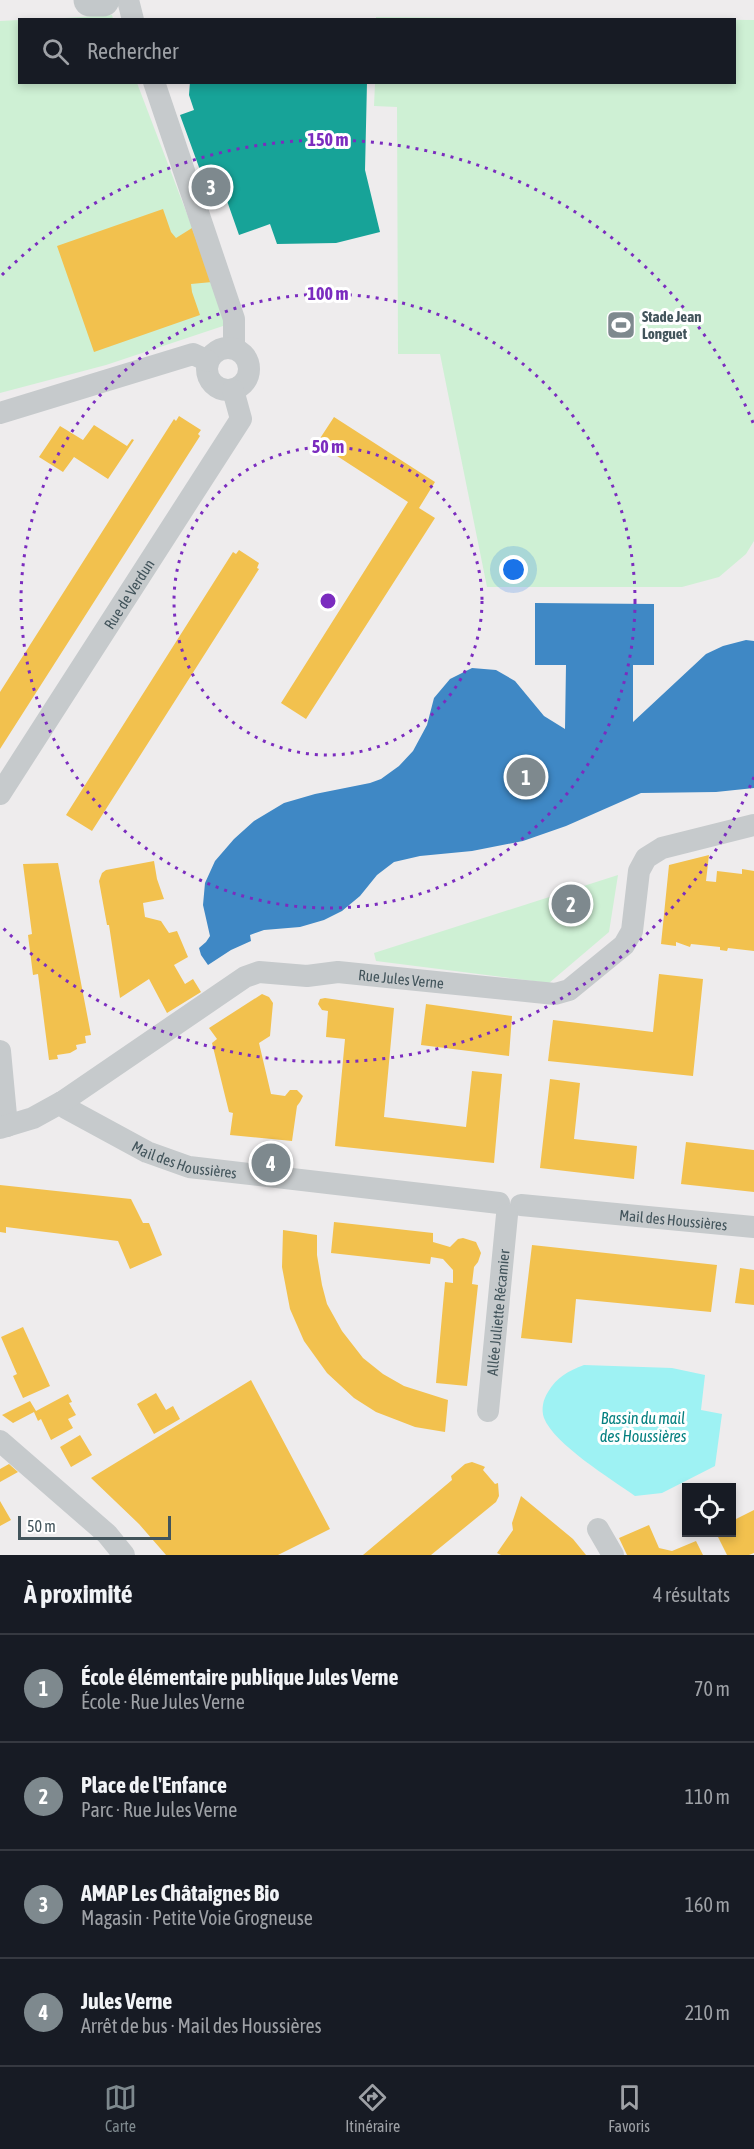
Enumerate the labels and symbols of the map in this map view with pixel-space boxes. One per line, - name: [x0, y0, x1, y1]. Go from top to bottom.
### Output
- text: 150 m: [308, 129, 348, 150]
- pin: 3: [192, 164, 230, 210]
- text: 100 m: [308, 283, 348, 304]
- place label: Stade Jean Longuet: [642, 308, 701, 342]
- sports icon: Stade Jean Longuet: [605, 309, 637, 341]
- text: 50 m: [312, 436, 344, 457]
- your location: [499, 555, 528, 584]
- street label: Rue de Verdun: [100, 556, 157, 632]
- centre of rings: [318, 591, 338, 611]
- pin: 1: [506, 754, 546, 800]
- pin: 2: [552, 882, 590, 926]
- street label: Rue Jules Verne: [358, 966, 445, 991]
- street label: Mail des Houssières: [129, 1137, 238, 1181]
- pin: 4: [252, 1140, 290, 1186]
- street label: Mail des Houssières: [619, 1206, 728, 1233]
- street label: Allée Juliette Récamier: [483, 1248, 512, 1376]
- water label: Bassin du mail des Houssières: [600, 1409, 687, 1445]
- scale bar: [18, 1513, 171, 1540]

